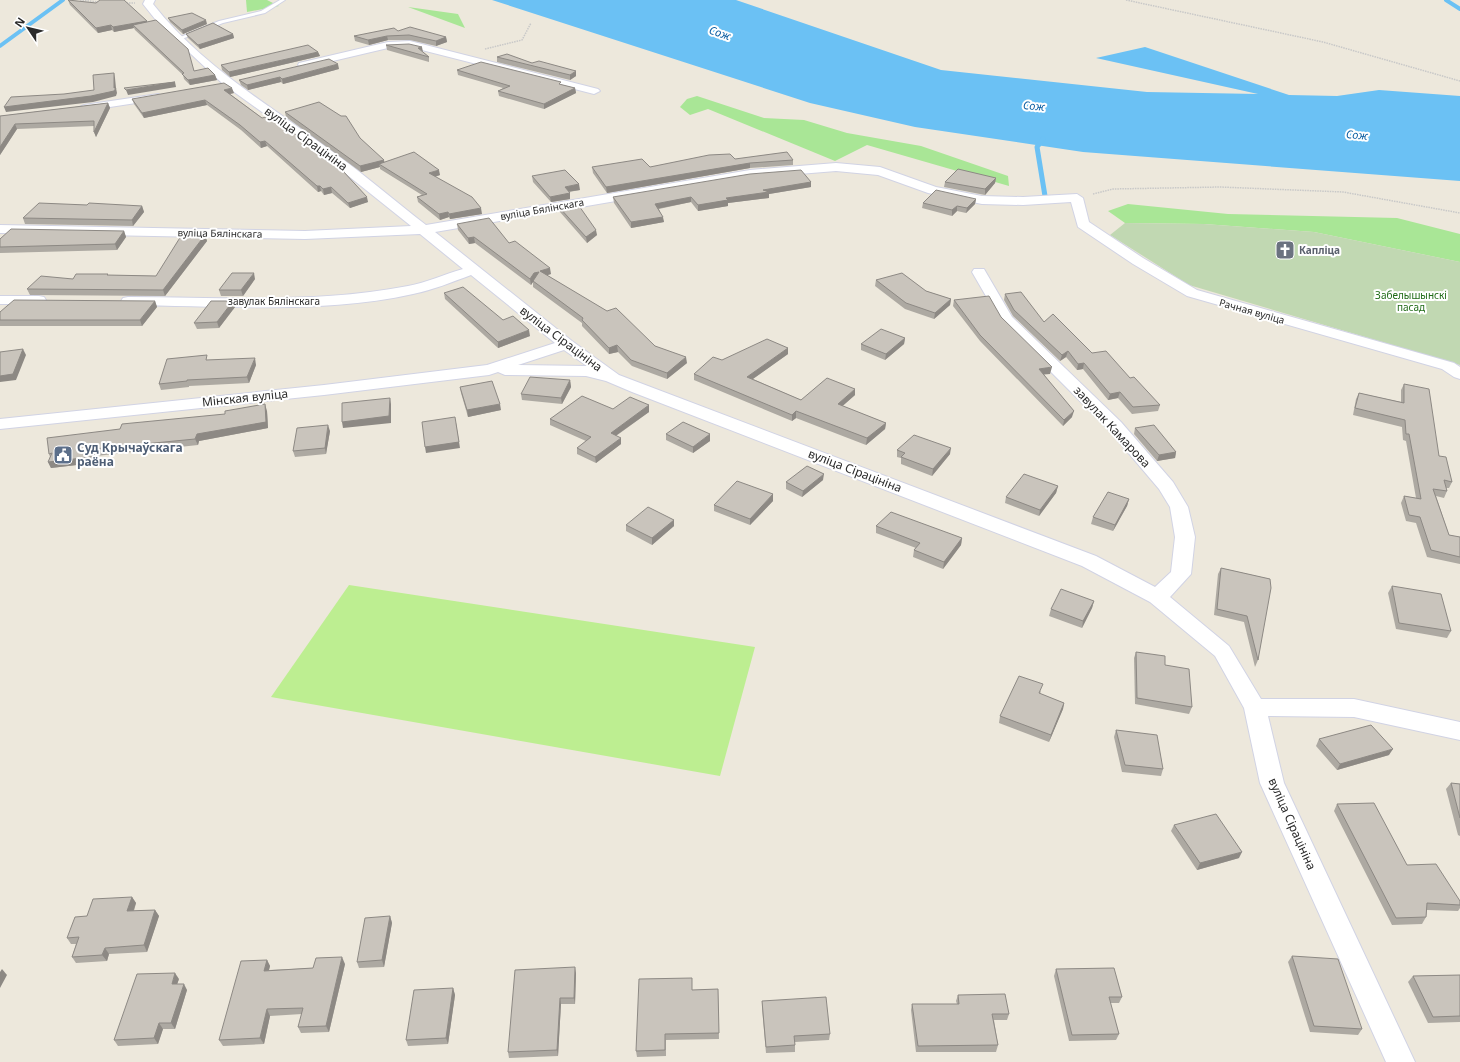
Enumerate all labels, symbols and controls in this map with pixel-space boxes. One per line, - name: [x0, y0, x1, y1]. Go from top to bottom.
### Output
- north arrow: [8, 8, 48, 48]
- text: N: [11, 14, 28, 30]
- water label: Сож: [707, 22, 733, 43]
- water label: Сож: [1022, 97, 1046, 114]
- street label: вуліца Сірацініна: [261, 103, 351, 175]
- water label: Сож: [1345, 126, 1369, 143]
- street label: вуліца Бялінскага: [499, 195, 585, 223]
- street label: вуліца Бялінскага: [177, 225, 263, 241]
- church icon: Капліца: [1274, 239, 1296, 261]
- place label: Капліца: [1299, 243, 1340, 257]
- park label: Забелышынскі пасад: [1375, 288, 1447, 314]
- street label: завулак Бялінскага: [228, 294, 320, 308]
- street label: Рачная вуліца: [1218, 295, 1286, 327]
- street label: вуліца Сірацініна: [517, 302, 606, 375]
- street label: завулак Камарова: [1070, 382, 1155, 471]
- street label: Мінская вуліца: [201, 385, 289, 410]
- place label: Суд Крычаўскага раёна: [77, 439, 183, 470]
- public building icon: Суд Крычаўскага раёна: [52, 444, 74, 466]
- street label: вуліца Сірацініна: [806, 445, 904, 496]
- street label: вуліца Сірацініна: [1265, 775, 1320, 873]

